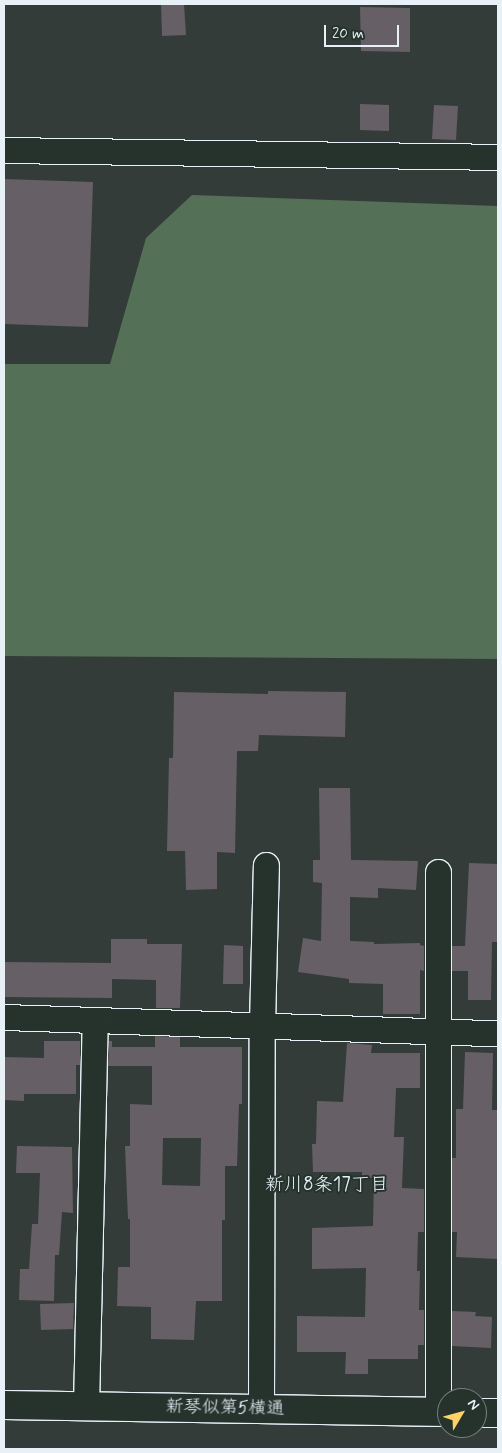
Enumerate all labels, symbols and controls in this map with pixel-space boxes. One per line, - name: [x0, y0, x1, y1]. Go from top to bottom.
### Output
- scale bar: [327, 15, 402, 47]
- text: 20 m: [332, 24, 364, 44]
- district label: 新川8条17丁目: [265, 1174, 389, 1196]
- north arrow: [437, 1388, 487, 1438]
- text: N: [463, 1395, 483, 1414]
- street label: 新琴似第5横通: [165, 1396, 285, 1420]

